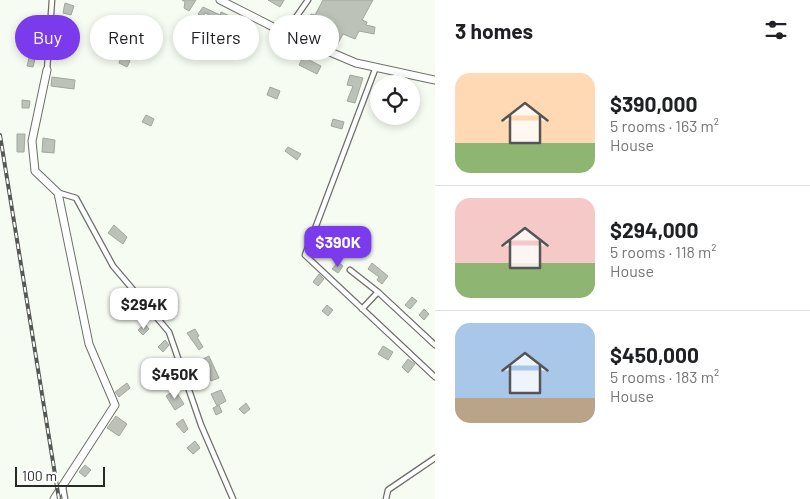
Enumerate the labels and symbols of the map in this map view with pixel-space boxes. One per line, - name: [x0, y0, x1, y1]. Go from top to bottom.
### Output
- pin: $390K: [303, 226, 373, 268]
- pin: $294K: [109, 288, 179, 330]
- pin: $450K: [140, 358, 210, 400]
- scale bar: [15, 464, 105, 487]

